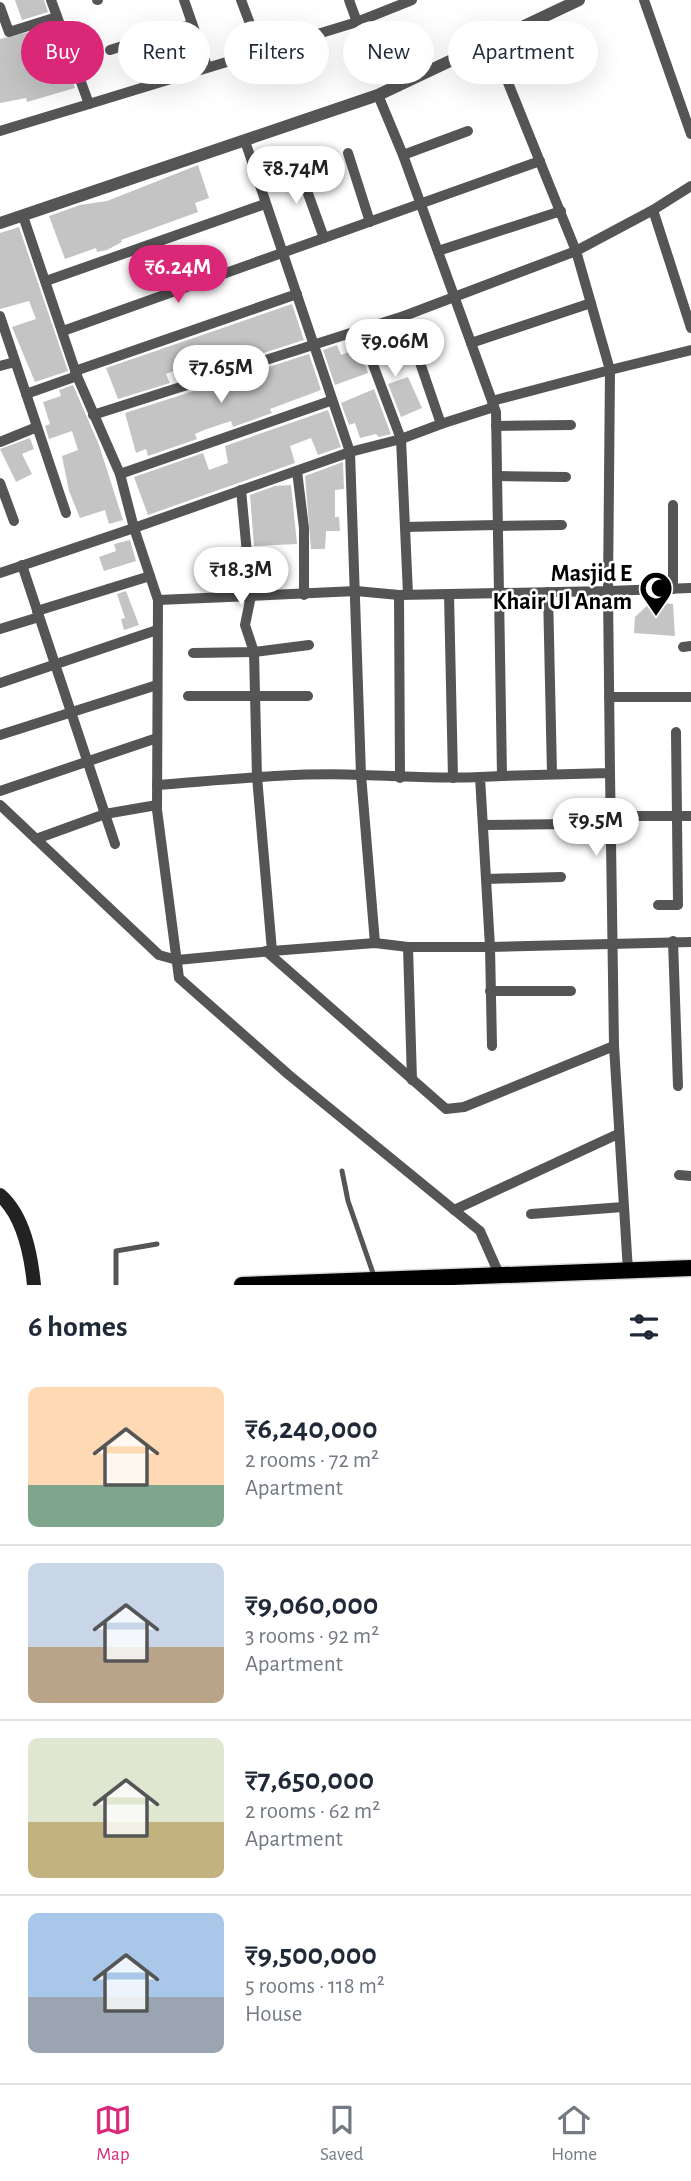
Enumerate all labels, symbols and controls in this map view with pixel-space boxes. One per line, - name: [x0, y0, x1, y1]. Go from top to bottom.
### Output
- chip: Buy: [21, 21, 104, 84]
- chip: Rent: [118, 21, 210, 84]
- chip: Filters: [224, 21, 329, 84]
- chip: New: [343, 21, 434, 84]
- chip: Apartment: [448, 21, 598, 84]
- pin: ₹8.74M: [239, 146, 353, 206]
- text: ₹8.74M: [263, 157, 329, 180]
- pin: ₹6.24M: [121, 246, 235, 305]
- text: ₹6.24M: [145, 256, 211, 279]
- pin: ₹9.06M: [338, 320, 452, 379]
- text: ₹9.06M: [361, 330, 429, 353]
- pin: ₹7.65M: [164, 346, 278, 405]
- text: ₹7.65M: [189, 356, 253, 379]
- pin: ₹18.3M: [184, 548, 298, 607]
- text: ₹18.3M: [210, 558, 272, 581]
- place label: Masjid E Khair Ul Anam: [492, 562, 632, 614]
- mosque icon: Masjid E Khair Ul Anam: [637, 569, 675, 618]
- pin: ₹9.5M: [547, 798, 645, 858]
- text: ₹9.5M: [569, 809, 623, 832]
- icon: filters: [625, 1308, 663, 1346]
- text: 6 homes: [28, 1312, 128, 1342]
- text: ₹6,240,000: [245, 1414, 378, 1444]
- icon: home: [84, 1415, 168, 1499]
- text: 2 rooms · 72 m²: [245, 1449, 379, 1472]
- text: Apartment: [245, 1477, 343, 1500]
- text: ₹9,060,000: [245, 1590, 378, 1620]
- icon: home: [84, 1591, 168, 1675]
- text: 3 rooms · 92 m²: [245, 1625, 379, 1648]
- text: Apartment: [245, 1653, 343, 1676]
- text: ₹7,650,000: [245, 1765, 374, 1795]
- icon: home: [84, 1766, 168, 1850]
- text: 2 rooms · 62 m²: [245, 1800, 380, 1823]
- text: Apartment: [245, 1828, 343, 1851]
- text: ₹9,500,000: [245, 1940, 377, 1970]
- icon: home: [84, 1941, 168, 2025]
- text: 5 rooms · 118 m²: [245, 1975, 385, 1998]
- text: House: [245, 2003, 302, 2026]
- tab: Map: [94, 2101, 132, 2166]
- tab: Saved: [320, 2101, 363, 2166]
- tab: Home: [551, 2101, 597, 2166]

